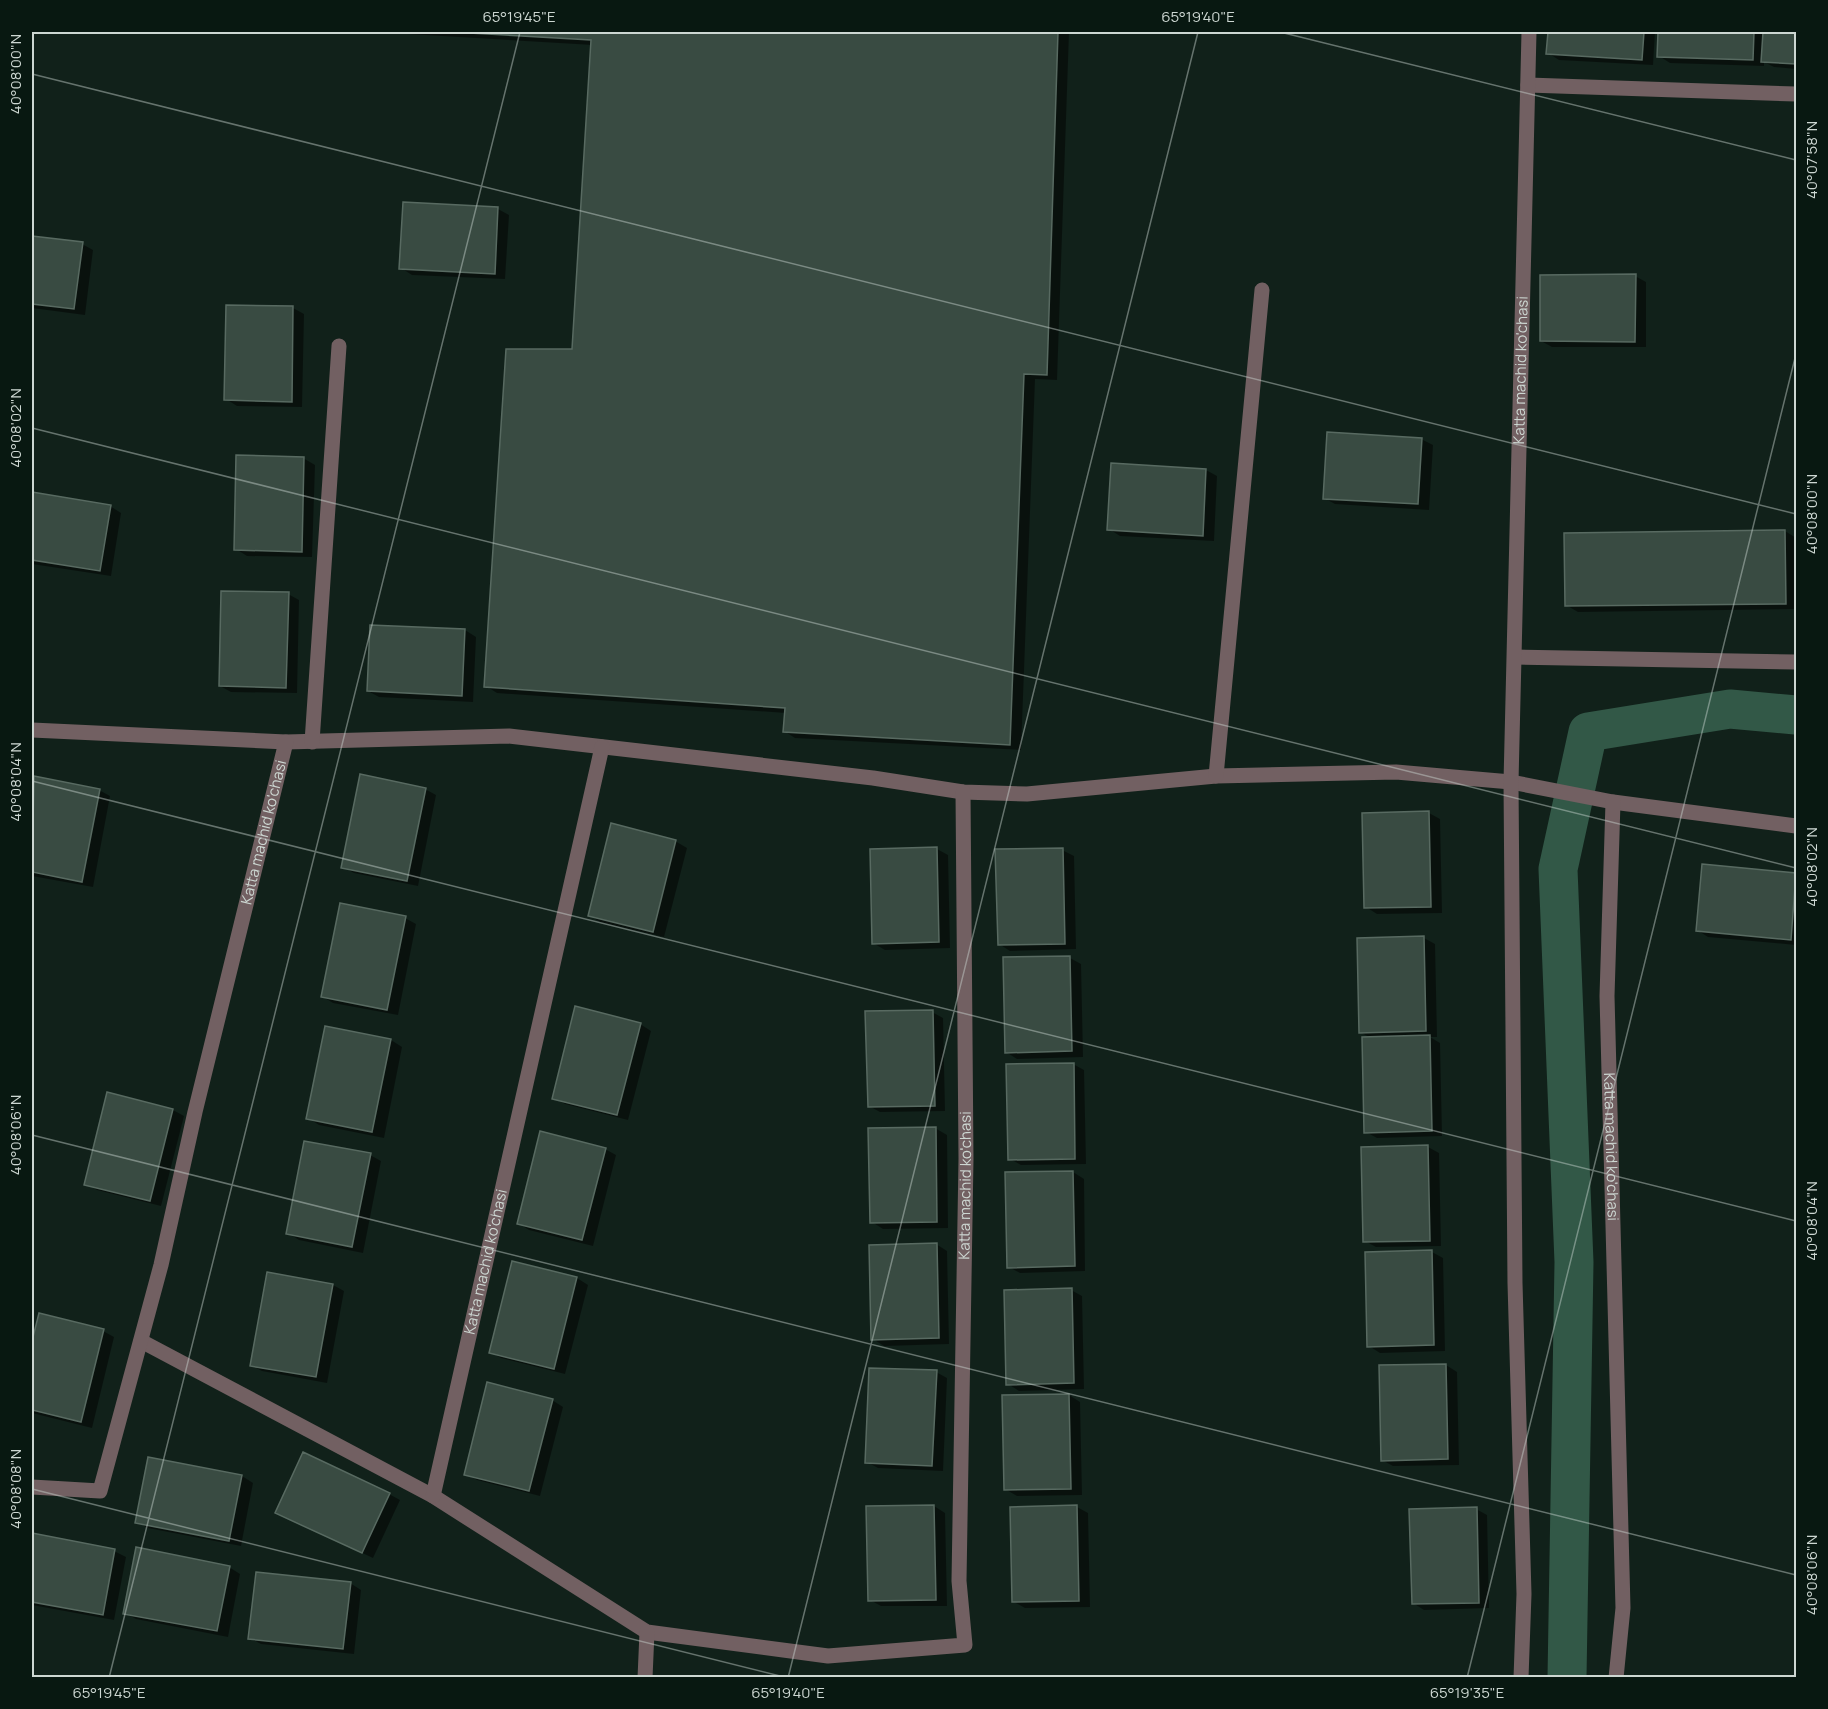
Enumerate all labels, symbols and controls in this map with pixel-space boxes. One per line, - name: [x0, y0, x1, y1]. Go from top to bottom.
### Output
- text: 65°19'45"E: [482, 6, 556, 27]
- text: 65°19'40"E: [1161, 6, 1235, 27]
- text: 40°08'00"N: [5, 34, 26, 114]
- text: 40°07'58"N: [1801, 121, 1822, 199]
- street label: Katta machid ko'chasi: [1508, 296, 1533, 445]
- text: 40°08'02"N: [5, 388, 26, 468]
- text: 40°08'00"N: [1801, 474, 1822, 554]
- text: 40°08'04"N: [5, 742, 26, 822]
- street label: Katta machid ko'chasi: [235, 758, 291, 907]
- text: 40°08'02"N: [1801, 827, 1822, 907]
- street label: Katta machid ko'chasi: [1599, 1072, 1624, 1221]
- text: 40°08'06"N: [5, 1095, 26, 1175]
- street label: Katta machid ko'chasi: [953, 1111, 976, 1260]
- text: 40°08'04"N: [1801, 1181, 1822, 1261]
- street label: Katta machid ko'chasi: [459, 1187, 512, 1336]
- text: 40°08'08"N: [5, 1449, 26, 1529]
- text: 40°08'06"N: [1801, 1535, 1822, 1615]
- text: 65°19'45"E: [72, 1682, 146, 1703]
- text: 65°19'40"E: [751, 1682, 825, 1703]
- text: 65°19'35"E: [1430, 1682, 1504, 1703]

